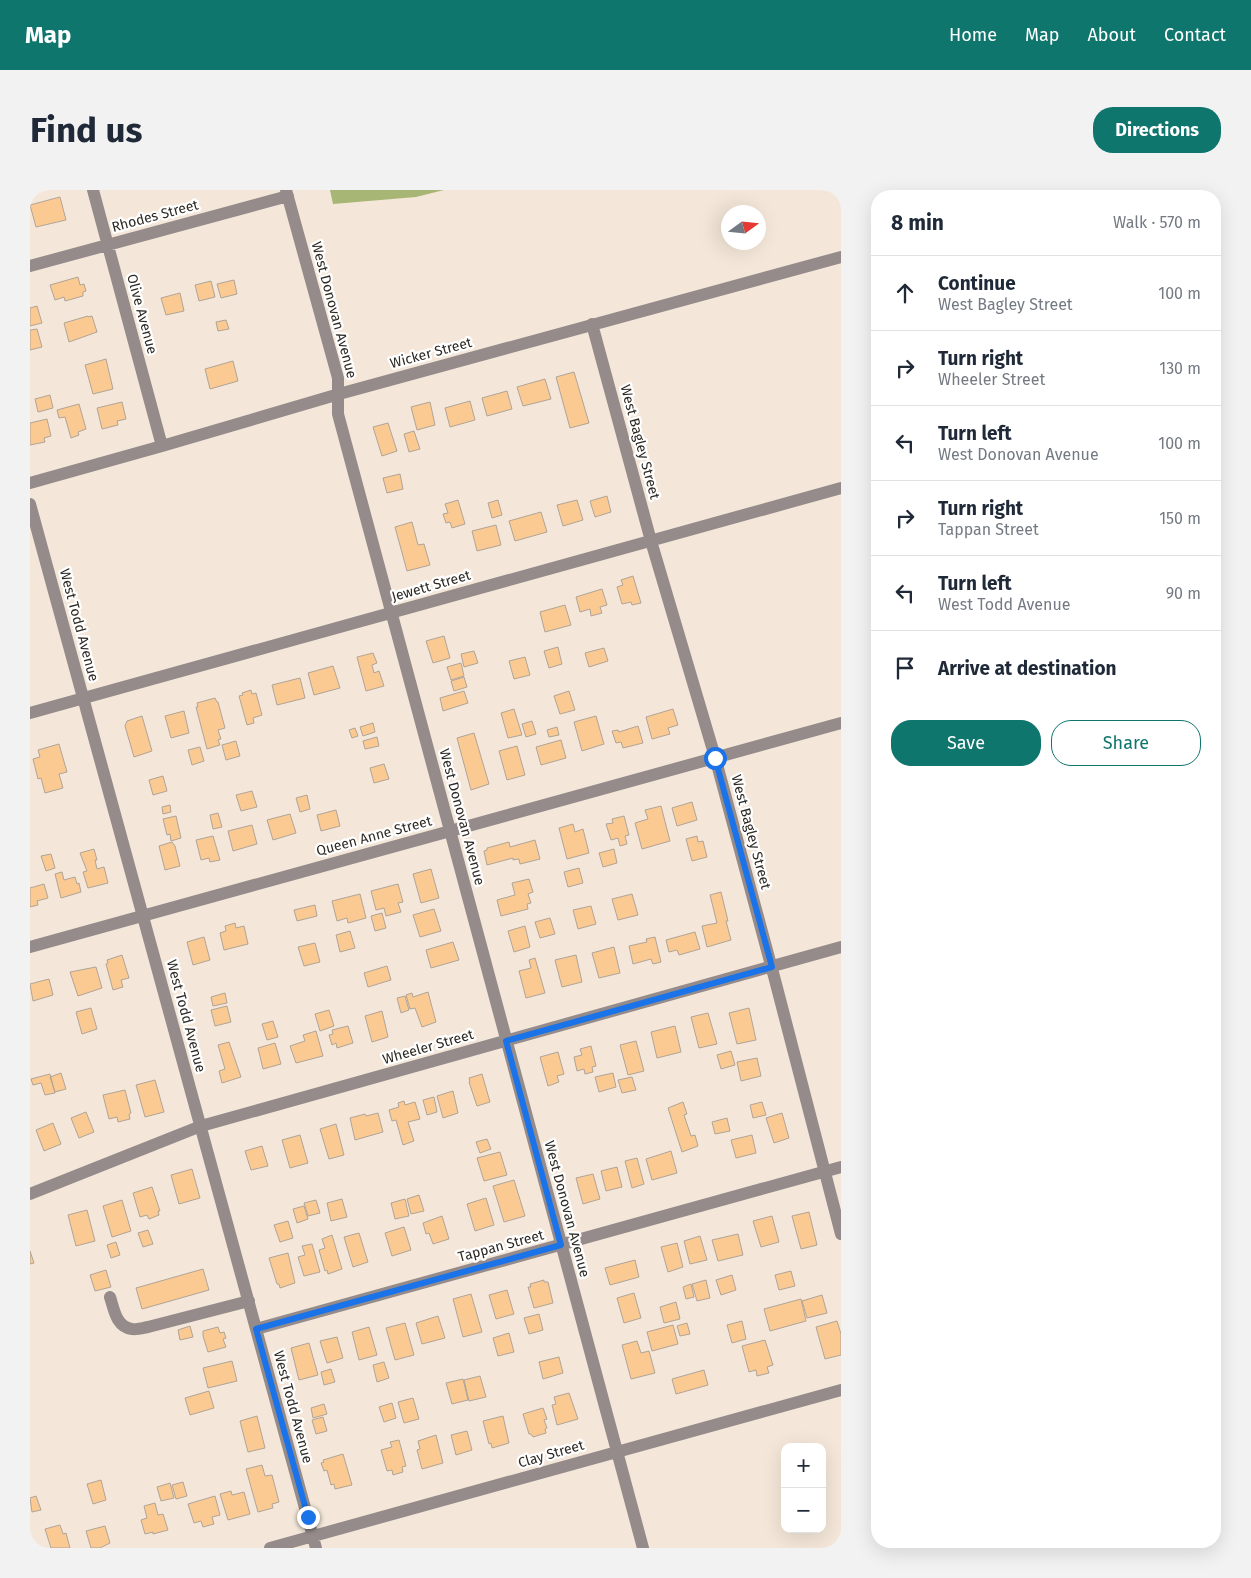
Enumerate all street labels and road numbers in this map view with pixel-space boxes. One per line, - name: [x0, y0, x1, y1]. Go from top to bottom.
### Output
- street label: Rhodes Street: [110, 196, 201, 236]
- street label: West Donovan Avenue: [308, 240, 360, 380]
- street label: Olive Avenue: [123, 272, 161, 356]
- street label: Wicker Street: [388, 334, 475, 372]
- street label: West Bagley Street: [617, 383, 664, 502]
- street label: Jewett Street: [390, 566, 473, 605]
- street label: West Todd Avenue: [56, 567, 102, 683]
- street label: West Donovan Avenue: [436, 747, 488, 887]
- street label: West Bagley Street: [728, 773, 775, 892]
- street label: Queen Anne Street: [314, 812, 434, 860]
- street label: West Todd Avenue: [163, 958, 209, 1074]
- street label: Wheeler Street: [381, 1026, 476, 1068]
- street label: West Donovan Avenue: [541, 1139, 593, 1279]
- street label: Tappan Street: [456, 1226, 547, 1266]
- street label: West Todd Avenue: [270, 1349, 316, 1465]
- street label: Clay Street: [516, 1436, 587, 1472]

